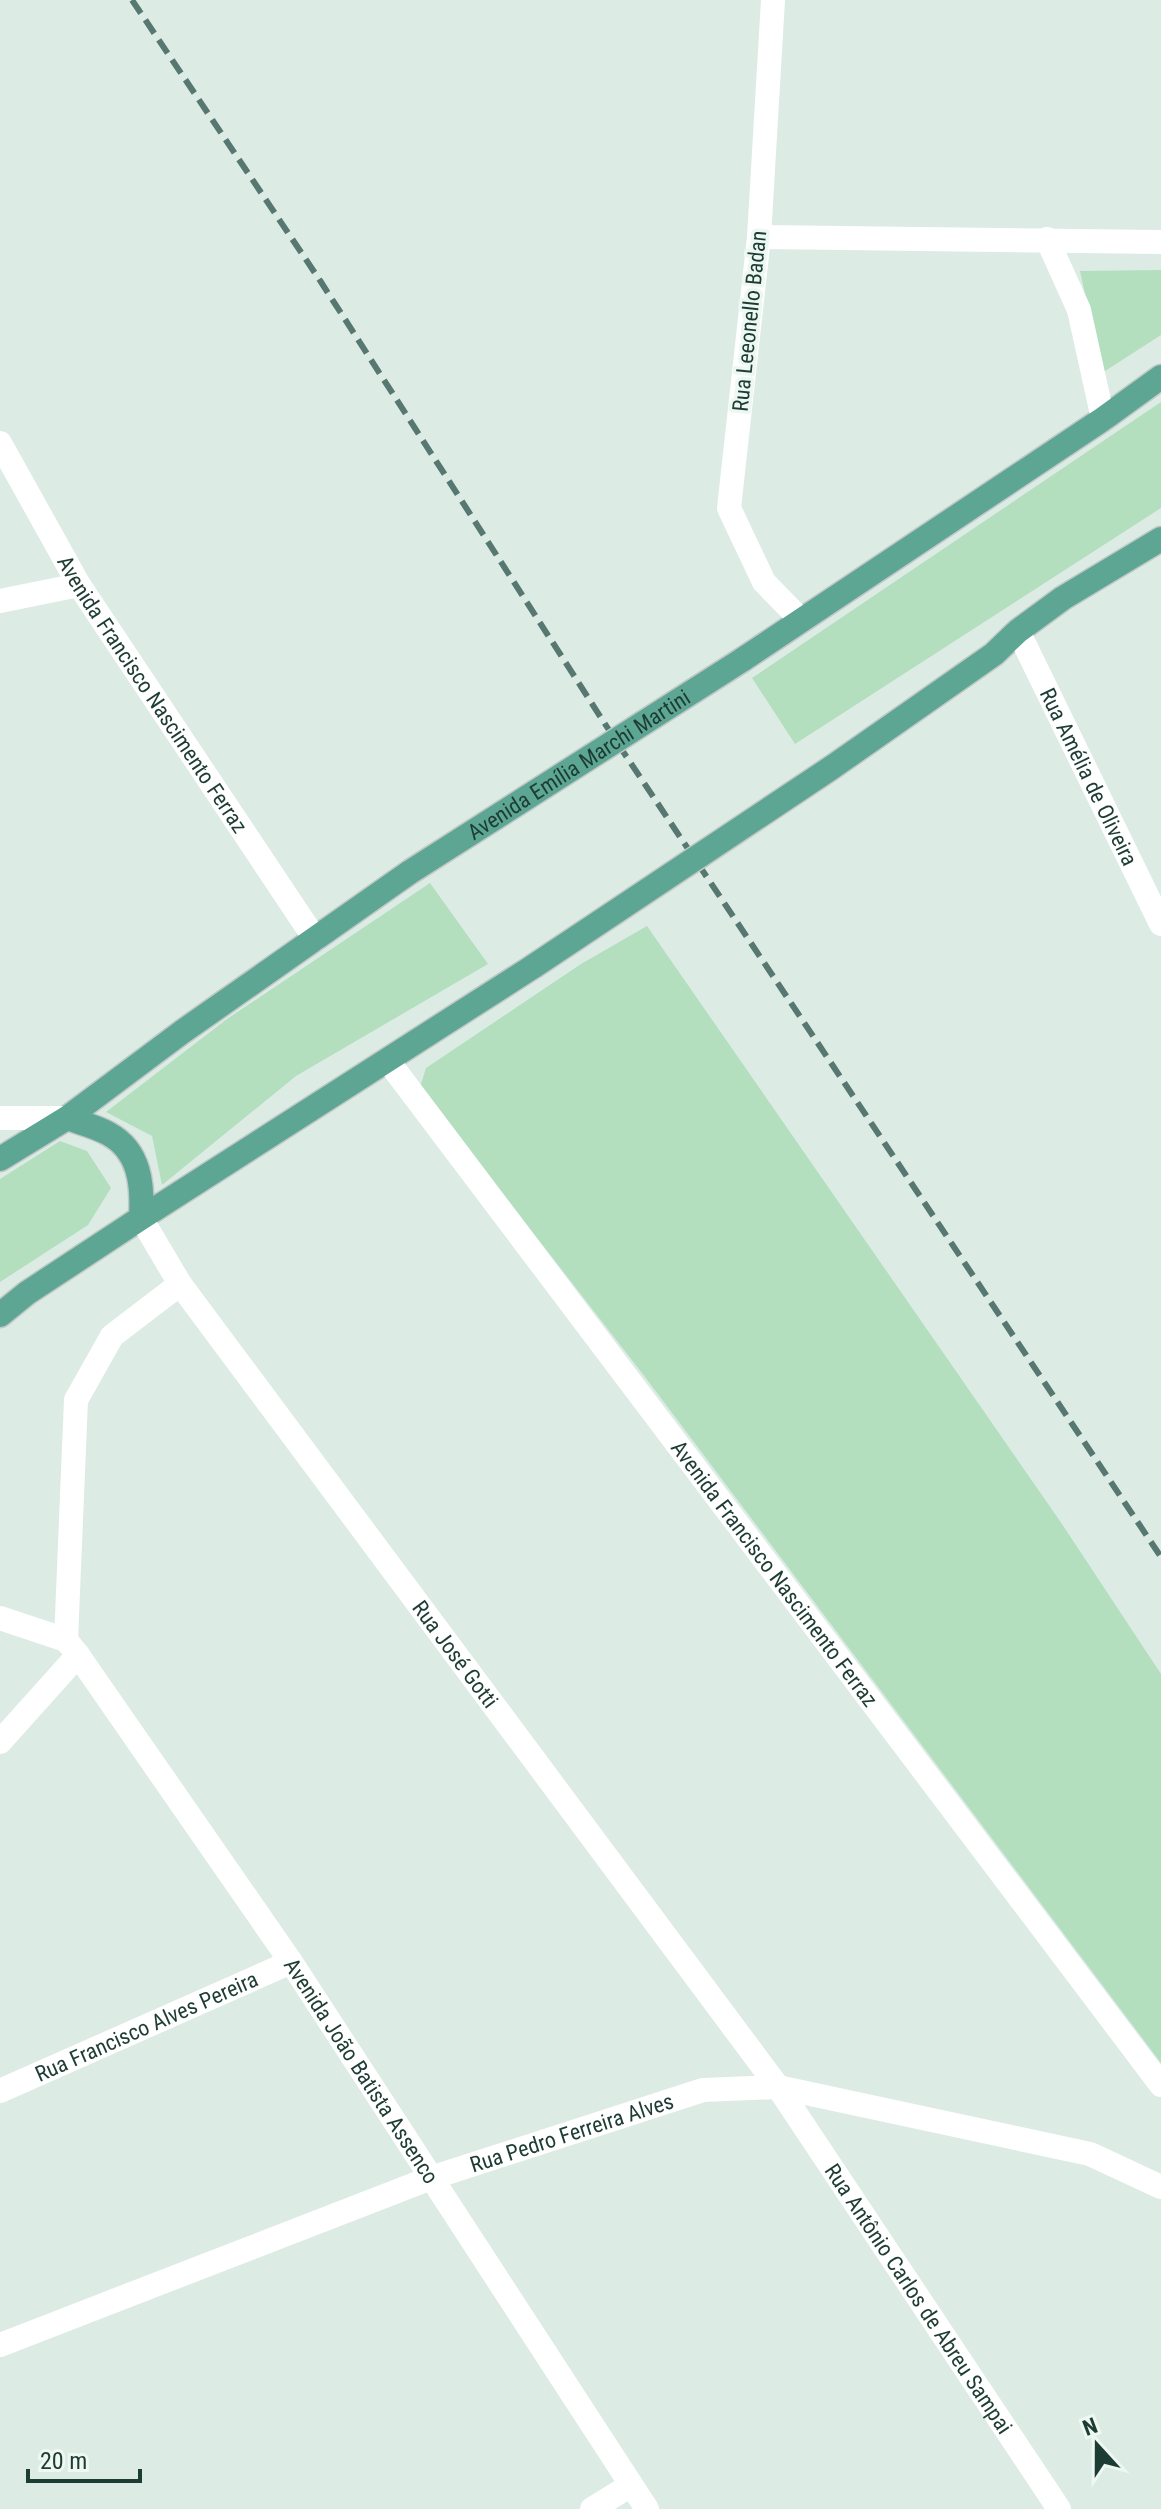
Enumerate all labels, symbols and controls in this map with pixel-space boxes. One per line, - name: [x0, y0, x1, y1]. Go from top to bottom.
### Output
- street label: Rua Leeonello Badan: [728, 229, 771, 413]
- street label: Avenida Francisco Nascimento Ferraz: [52, 551, 253, 838]
- street label: Rua Amélia de Oliveira: [1035, 684, 1142, 870]
- street label: Avenida Emília Marchi Martini: [463, 685, 695, 845]
- street label: Avenida Francisco Nascimento Ferraz: [666, 1436, 883, 1712]
- street label: Rua José Gotti: [407, 1596, 503, 1713]
- street label: Avenida João Batista Assenco: [279, 1954, 444, 2188]
- street label: Rua Francisco Alves Pereira: [31, 1966, 262, 2087]
- street label: Rua Pedro Ferreira Alves: [467, 2088, 677, 2178]
- street label: Rua Antônio Carlos de Abreu Sampai: [820, 2159, 1017, 2438]
- north arrow: [1057, 2405, 1137, 2485]
- text: N: [1079, 2413, 1101, 2441]
- scale bar: [28, 2433, 140, 2483]
- text: 20 m: [40, 2447, 87, 2475]

